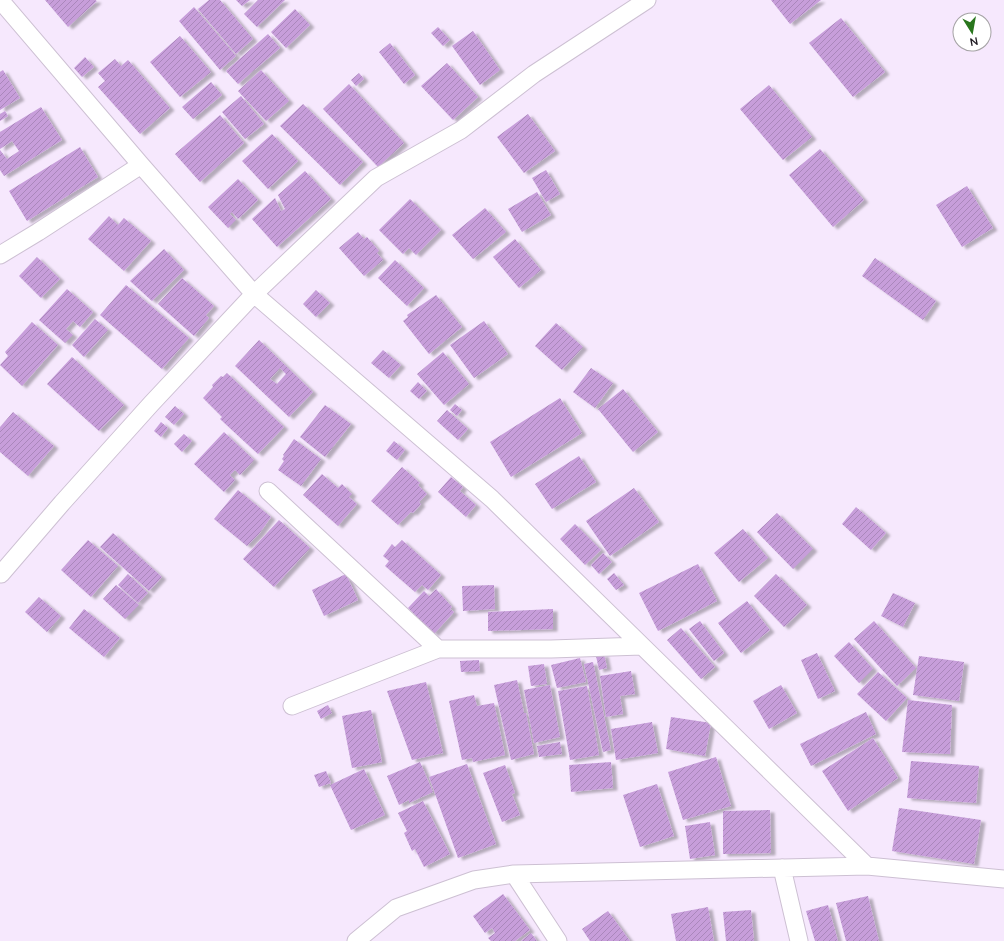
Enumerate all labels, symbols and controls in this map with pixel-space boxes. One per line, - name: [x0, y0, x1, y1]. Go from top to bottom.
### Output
- north arrow: [952, 12, 992, 52]
- text: N: [968, 33, 979, 49]

